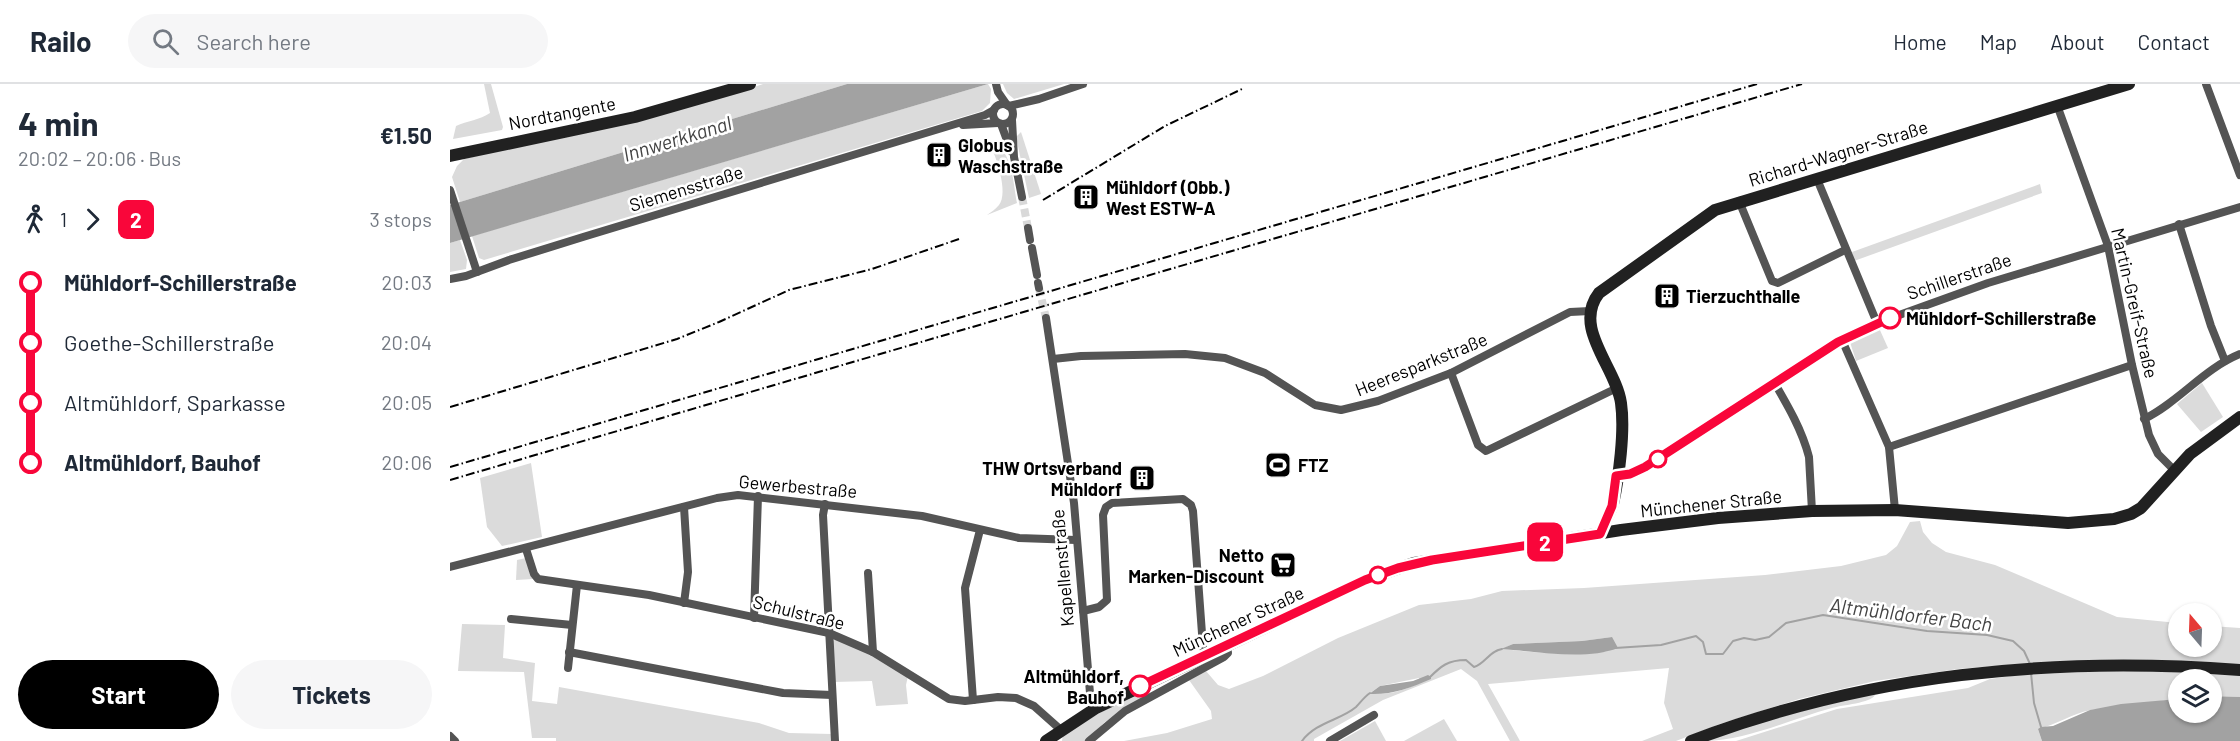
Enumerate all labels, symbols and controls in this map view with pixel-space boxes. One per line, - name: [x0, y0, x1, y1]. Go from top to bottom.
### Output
- search box: [128, 14, 548, 68]
- text: Railo: [30, 24, 92, 58]
- icon: search: [149, 25, 182, 58]
- text: Search here: [197, 28, 311, 54]
- text: Home: [1893, 29, 1947, 54]
- text: Map: [1980, 29, 2017, 54]
- text: About: [2050, 29, 2105, 54]
- text: Contact: [2138, 29, 2210, 54]
- street label: Nordtangente: [507, 92, 617, 134]
- text: 4 min: [18, 103, 99, 143]
- water label: Innwerkkanal: [620, 110, 735, 166]
- street label: Richard-Wagner-Straße: [1746, 115, 1930, 191]
- text: €1.50: [380, 122, 432, 148]
- place label: Globus Waschstraße: [958, 134, 1063, 177]
- building icon: Globus Waschstraße: [924, 140, 954, 170]
- text: 20:02 – 20:06 · Bus: [18, 146, 181, 170]
- street label: Siemensstraße: [627, 160, 745, 216]
- place label: Mühldorf (Obb.) West ESTW-A: [1106, 176, 1230, 219]
- building icon: Mühldorf (Obb.) West ESTW-A: [1071, 182, 1101, 212]
- icon: walk: [18, 203, 51, 236]
- icon: forward: [76, 203, 109, 236]
- text: 1: [60, 207, 67, 231]
- text: 2: [130, 207, 142, 232]
- text: 3 stops: [370, 207, 432, 231]
- street label: Martin-Greif-Straße: [2107, 226, 2163, 380]
- street label: Schillerstraße: [1904, 248, 2014, 304]
- text: Mühldorf-Schillerstraße: [64, 269, 297, 295]
- text: 20:03: [382, 270, 432, 294]
- building icon: Tierzuchthalle: [1652, 281, 1682, 311]
- place label: Tierzuchthalle: [1686, 285, 1800, 307]
- marker: Mühldorf-Schillerstraße: [1879, 307, 1901, 329]
- place label: Mühldorf-Schillerstraße: [1906, 307, 2097, 329]
- street label: Heeresparkstraße: [1352, 327, 1490, 401]
- text: Goethe-Schillerstraße: [64, 329, 274, 355]
- text: 20:04: [381, 330, 432, 354]
- text: Altmühldorf, Sparkasse: [64, 389, 286, 415]
- text: 20:05: [382, 390, 432, 414]
- text: Altmühldorf, Bauhof: [64, 449, 261, 475]
- text: 20:06: [382, 450, 432, 474]
- sports icon: FTZ: [1263, 450, 1293, 480]
- unlabelled marker: [1649, 450, 1667, 468]
- place label: FTZ: [1298, 454, 1329, 476]
- place label: THW Ortsverband Mühldorf: [982, 457, 1122, 500]
- building icon: THW Ortsverband Mühldorf: [1127, 463, 1157, 493]
- street label: Gewerbestraße: [738, 470, 858, 502]
- street label: Münchener Straße: [1639, 485, 1783, 521]
- street label: Kapellenstraße: [1046, 508, 1078, 628]
- line badge: 2: [1526, 522, 1564, 562]
- text: 2: [1539, 530, 1551, 555]
- place label: Netto Marken-Discount: [1128, 544, 1264, 587]
- supermarket icon: Netto Marken-Discount: [1268, 550, 1298, 580]
- unlabelled marker: [1369, 566, 1387, 584]
- street label: Münchener Straße: [1169, 581, 1307, 661]
- street label: Schulstraße: [751, 590, 847, 634]
- water label: Altmühldorfer Bach: [1828, 592, 1994, 636]
- north arrow: [2168, 603, 2222, 657]
- map controls: [2168, 603, 2222, 723]
- button: Start: [18, 660, 219, 729]
- button: Tickets: [231, 660, 432, 729]
- place label: Altmühldorf, Bauhof: [1024, 665, 1124, 708]
- button: layers: [2168, 669, 2222, 723]
- marker: Altmühldorf, Bauhof: [1129, 675, 1151, 697]

